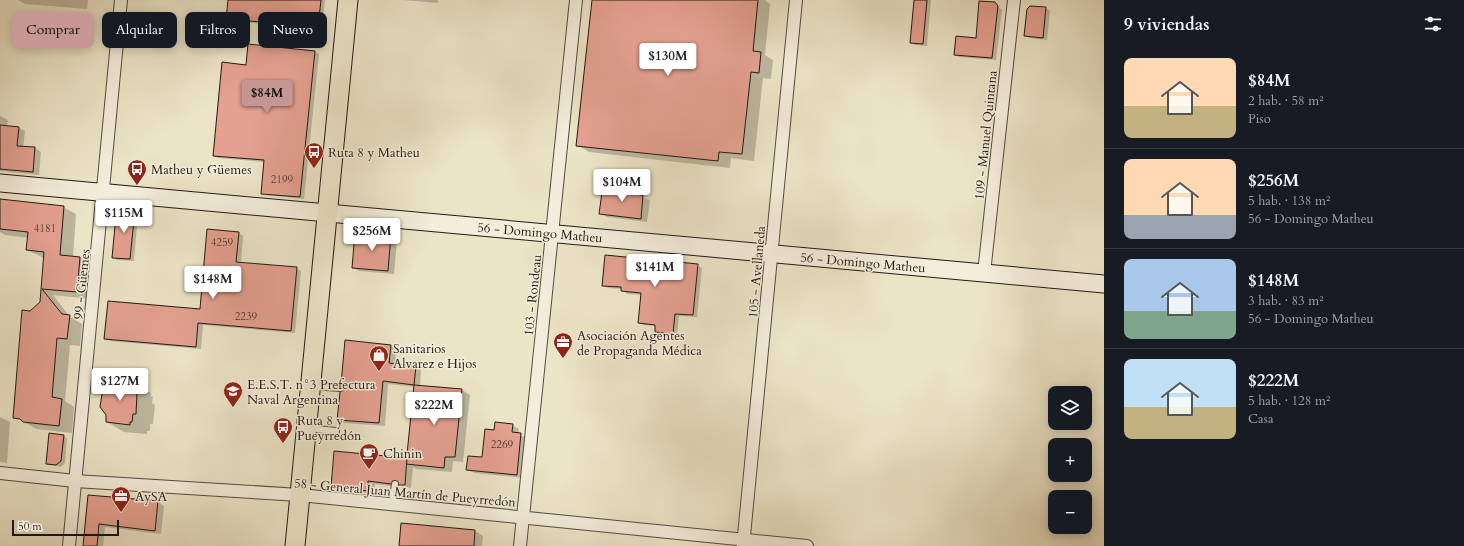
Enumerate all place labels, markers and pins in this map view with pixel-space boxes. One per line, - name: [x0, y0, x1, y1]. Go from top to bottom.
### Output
- pin: $130M: [640, 43, 696, 77]
- pin: $84M: [243, 80, 291, 114]
- bus stop icon: Ruta 8 y Matheu: [303, 141, 325, 169]
- place label: Ruta 8 y Matheu: [328, 144, 420, 162]
- bus stop icon: Matheu y Güemes: [126, 158, 148, 186]
- place label: Matheu y Güemes: [151, 161, 252, 179]
- pin: $104M: [594, 169, 650, 203]
- pin: $115M: [96, 200, 152, 234]
- pin: $256M: [344, 218, 400, 252]
- pin: $141M: [627, 254, 683, 288]
- pin: $148M: [185, 266, 241, 300]
- place label: Asociación Agentes de Propaganda Médica: [577, 327, 702, 360]
- office icon: Asociación Agentes de Propaganda Médica: [552, 331, 574, 359]
- place label: Sanitarios Alvarez e Hijos: [393, 340, 477, 373]
- shop icon: Sanitarios Alvarez e Hijos: [368, 344, 390, 372]
- pin: $127M: [92, 368, 148, 402]
- place label: E.E.S.T. n°3 Prefectura Naval Argentina: [247, 376, 376, 409]
- school or university icon: E.E.S.T. n°3 Prefectura Naval Argentina: [222, 380, 244, 408]
- pin: $222M: [406, 392, 462, 426]
- place label: Ruta 8 y Pueyrredón: [297, 412, 362, 445]
- bus stop icon: Ruta 8 y Pueyrredón: [272, 416, 294, 444]
- cafe icon: Chinin: [358, 442, 380, 470]
- place label: Chinin: [383, 445, 423, 463]
- office icon: AySA: [110, 485, 132, 513]
- place label: AySA: [135, 488, 168, 506]

